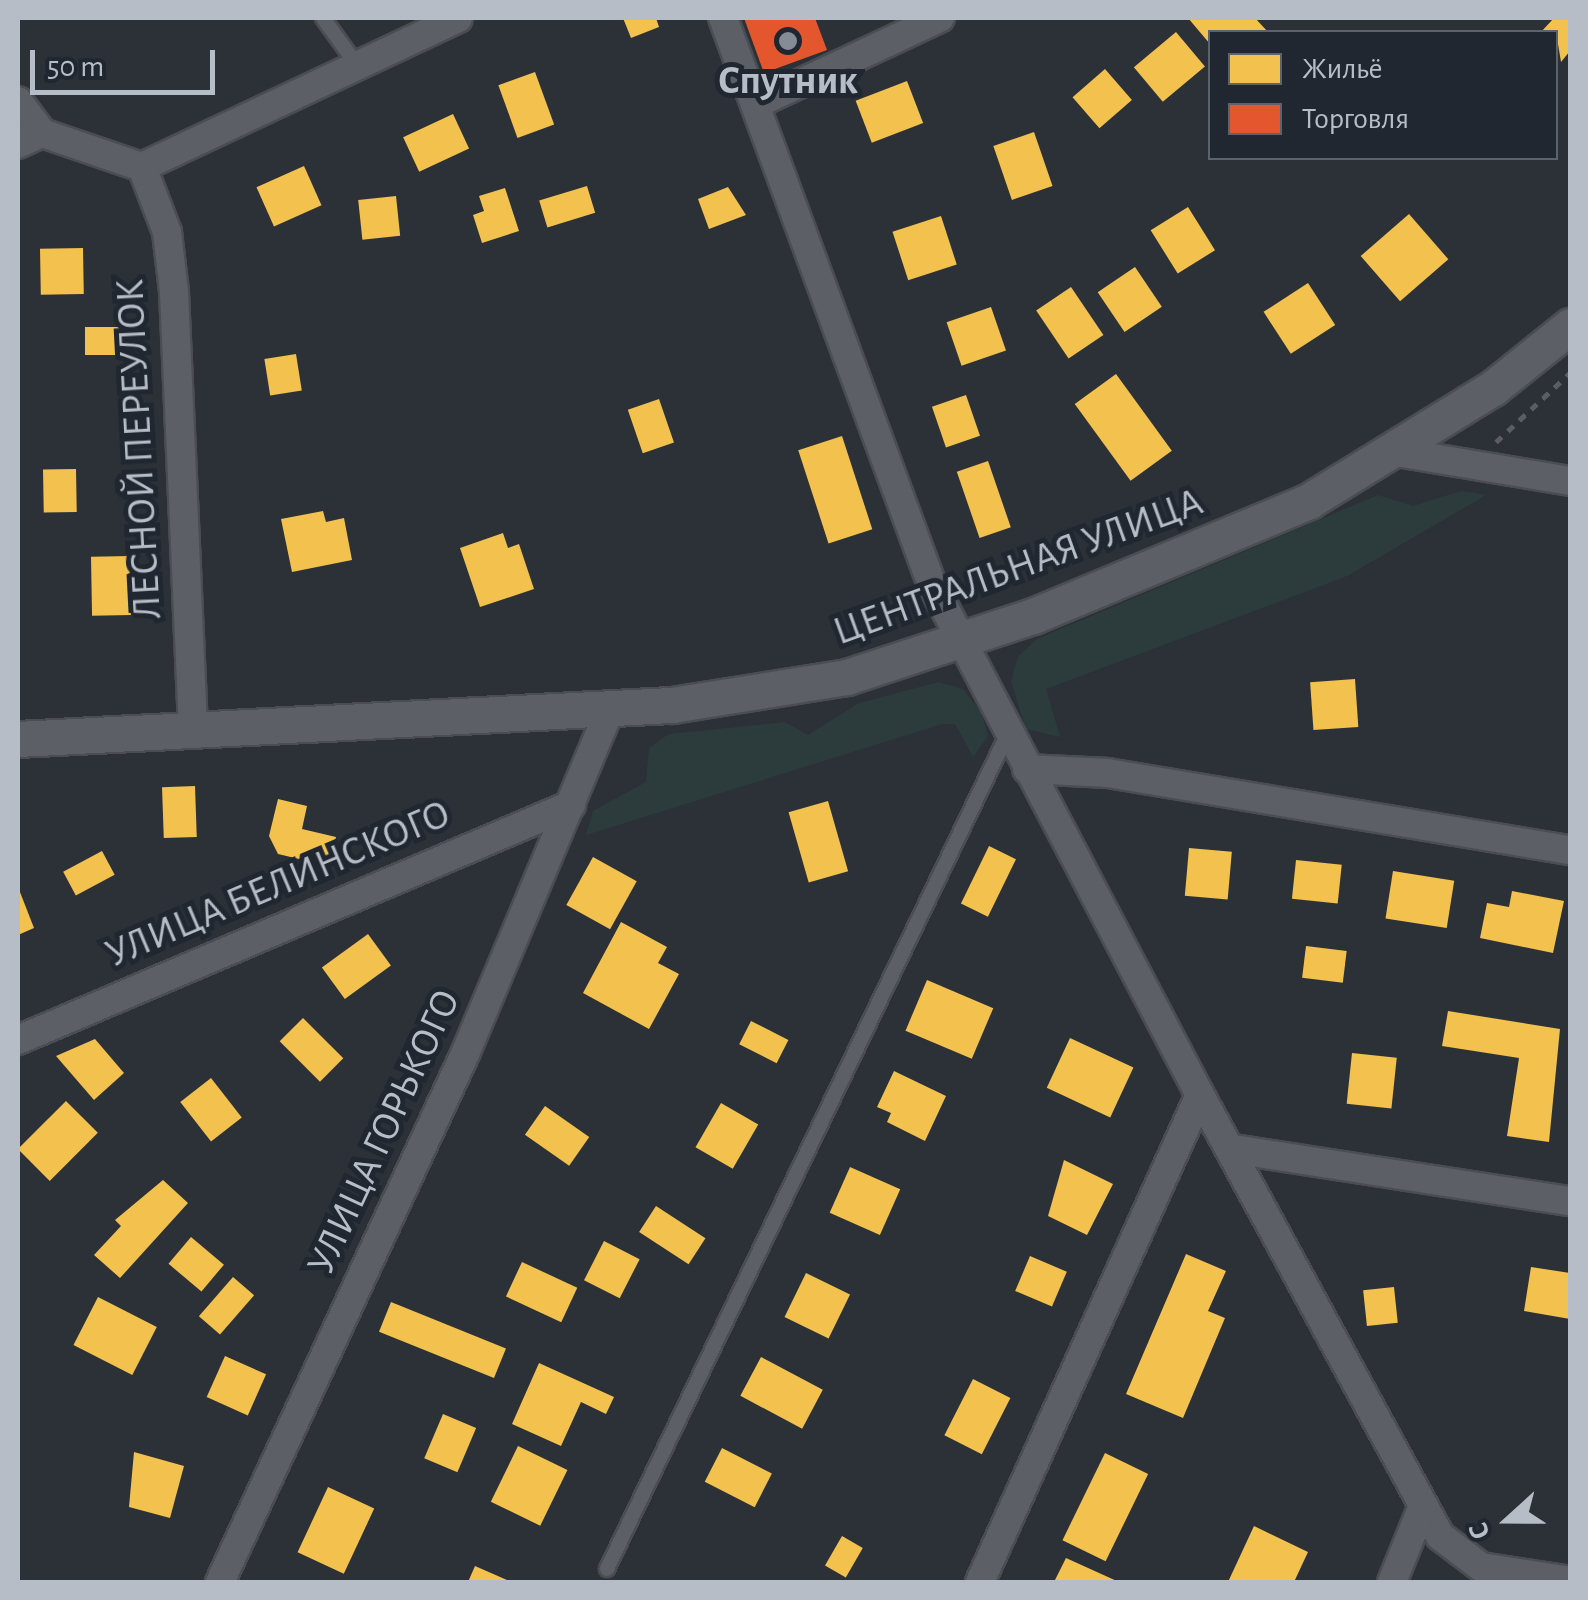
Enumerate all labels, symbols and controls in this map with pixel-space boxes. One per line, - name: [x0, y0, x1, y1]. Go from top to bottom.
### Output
- scale bar: [35, 30, 220, 92]
- marker: Спутник: [777, 30, 799, 52]
- legend: [1208, 30, 1558, 160]
- text: 50 m: [47, 52, 104, 82]
- text: Жильё: [1302, 54, 1383, 84]
- place label: Спутник: [718, 57, 858, 105]
- text: Торговля: [1302, 104, 1409, 134]
- street label: ЛЕСНОЙ ПЕРЕУЛОК: [106, 278, 172, 620]
- street label: ЦЕНТРАЛЬНАЯ УЛИЦА: [827, 478, 1209, 656]
- street label: УЛИЦА БЕЛИНСКОГО: [99, 790, 457, 978]
- street label: УЛИЦА ГОРЬКОГО: [297, 982, 471, 1282]
- north arrow: [1458, 1470, 1558, 1570]
- text: С: [1464, 1519, 1496, 1543]

